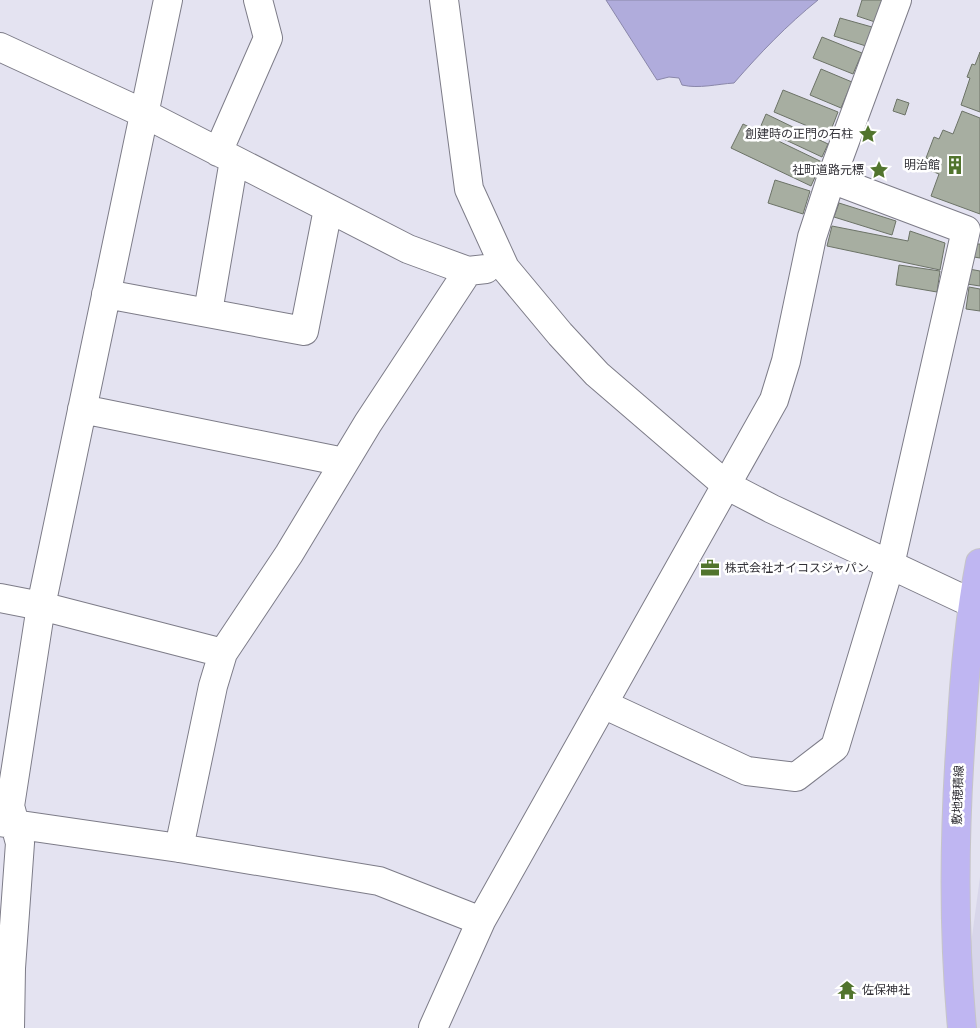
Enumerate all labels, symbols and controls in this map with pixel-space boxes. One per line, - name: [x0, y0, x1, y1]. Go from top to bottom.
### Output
- place icon: 創建時の正門の石柱: [857, 123, 879, 145]
- place label: 創建時の正門の石柱: [745, 127, 853, 141]
- building icon: 明治館: [944, 154, 966, 176]
- place label: 明治館: [904, 158, 940, 172]
- place icon: 社町道路元標: [868, 159, 890, 181]
- place label: 社町道路元標: [792, 163, 864, 177]
- office icon: 株式会社オイコスジャパン: [699, 557, 721, 579]
- place label: 株式会社オイコスジャパン: [725, 561, 869, 575]
- street label: 敷地穂積線: [950, 765, 966, 825]
- temple icon: 佐保神社: [836, 979, 858, 1001]
- place label: 佐保神社: [862, 983, 910, 997]

